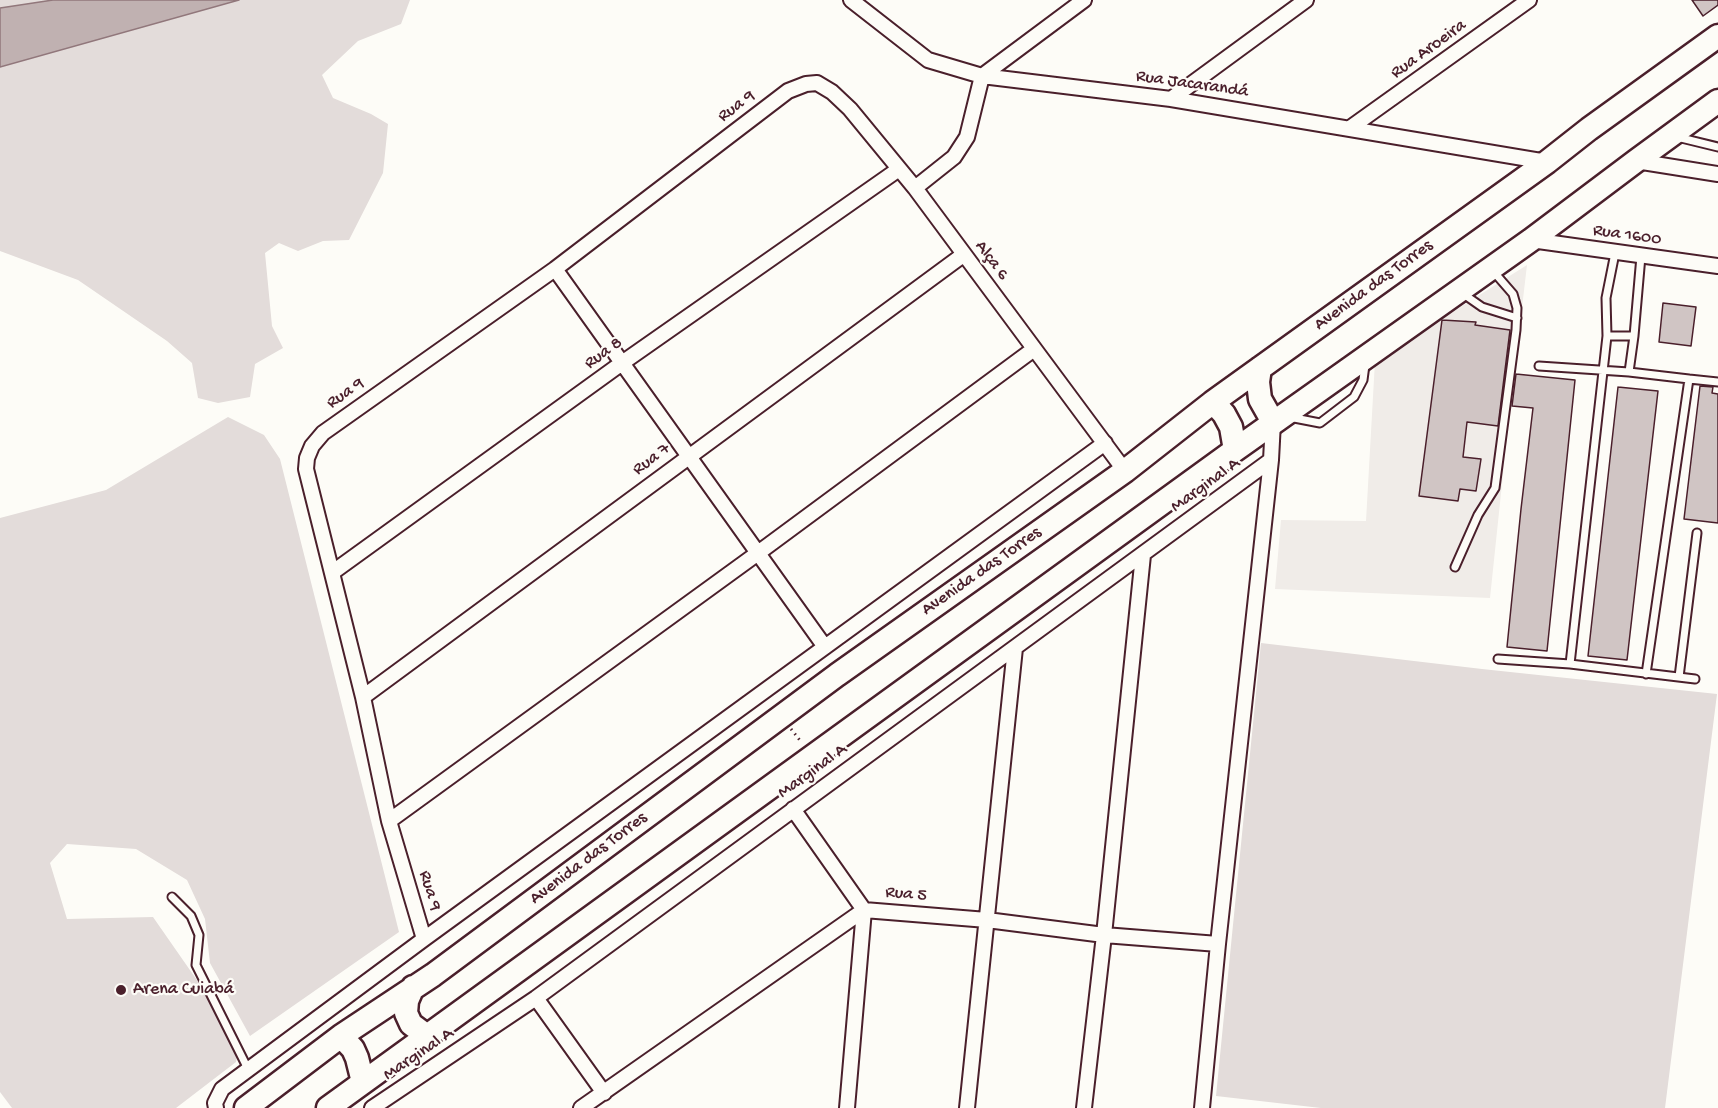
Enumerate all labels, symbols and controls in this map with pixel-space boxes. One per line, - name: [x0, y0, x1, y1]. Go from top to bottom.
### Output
- street label: Rua Aroeira: [1387, 15, 1471, 85]
- street label: Rua Jacarandá: [1134, 66, 1250, 104]
- street label: Rua 9: [714, 86, 760, 128]
- street label: Rua 1600: [1591, 221, 1663, 251]
- street label: Avenida das Torres: [1310, 236, 1438, 336]
- street label: Alça 6: [969, 237, 1013, 285]
- street label: Rua 8: [581, 333, 627, 375]
- street label: Rua 9: [323, 373, 369, 415]
- street label: Rua 7: [629, 439, 675, 481]
- street label: Marginal A: [1167, 454, 1245, 518]
- street label: Avenida das Torres: [918, 523, 1046, 621]
- street label: Marginal A: [774, 740, 852, 804]
- street label: Avenida das Torres: [526, 808, 652, 910]
- street label: Rua 9: [413, 868, 445, 914]
- street label: Rua 5: [884, 882, 928, 908]
- place label: Arena Cuiabá: [133, 979, 234, 1001]
- marker: Arena Cuiabá: [114, 983, 128, 997]
- street label: Marginal A: [380, 1024, 458, 1086]

